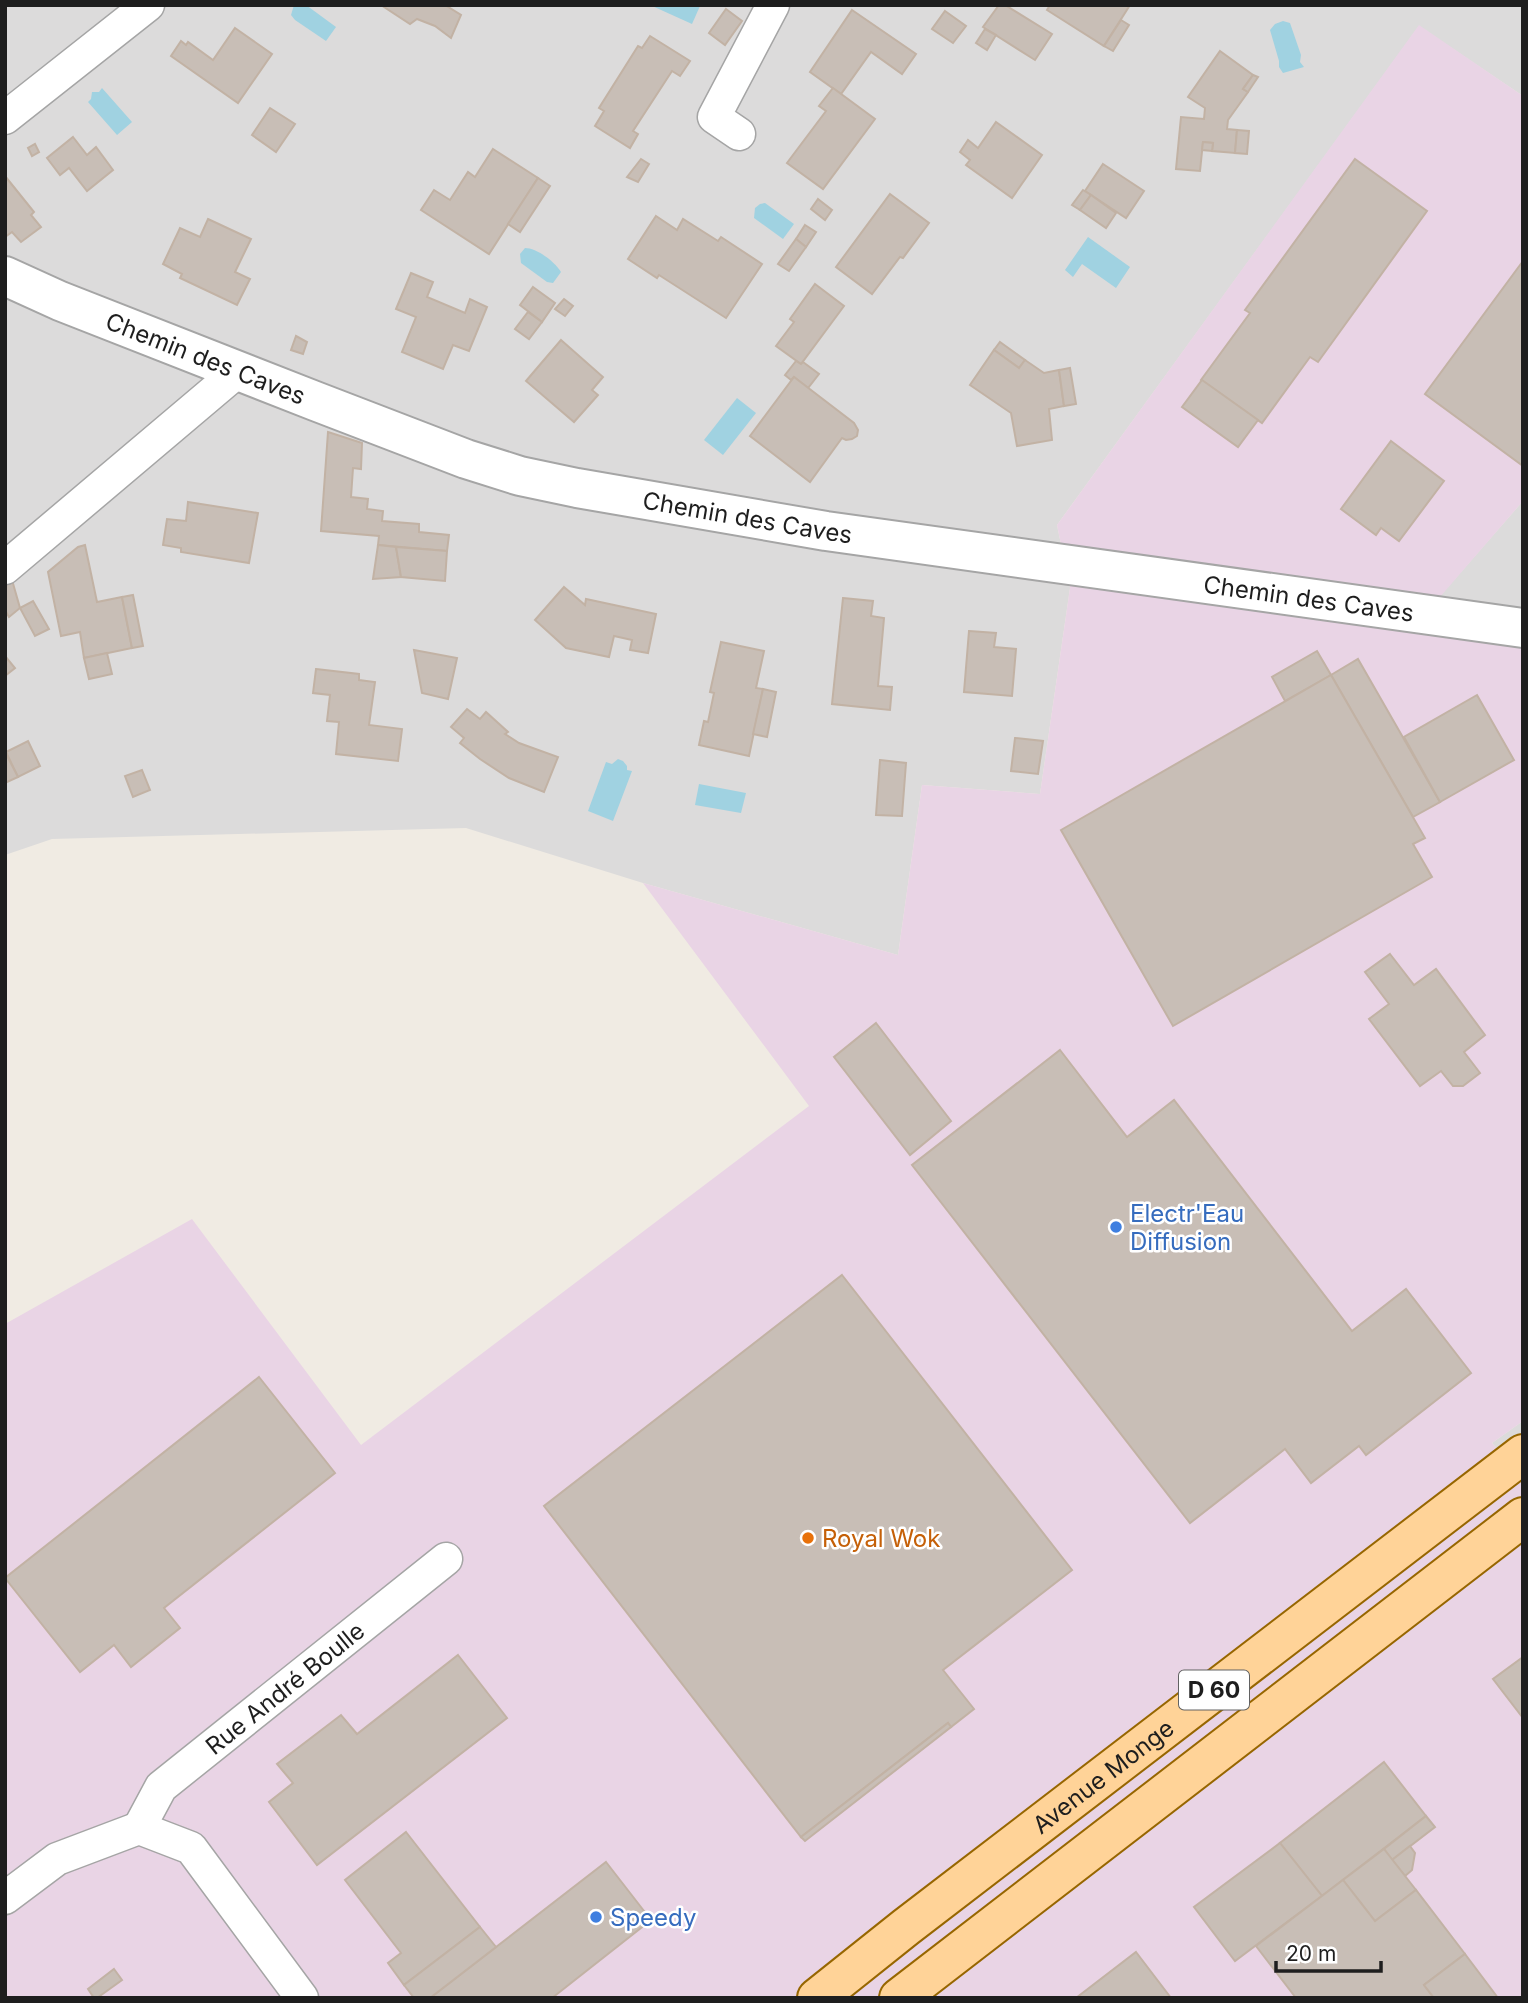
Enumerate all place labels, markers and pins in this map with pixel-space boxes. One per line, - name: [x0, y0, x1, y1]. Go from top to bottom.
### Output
- place label: Electr'Eau Diffusion: [1130, 1199, 1244, 1256]
- marker: Electr'Eau Diffusion: [1108, 1219, 1124, 1235]
- place label: Royal Wok: [822, 1524, 940, 1553]
- marker: Royal Wok: [800, 1530, 816, 1546]
- place label: Speedy: [610, 1903, 696, 1932]
- marker: Speedy: [588, 1909, 604, 1925]

